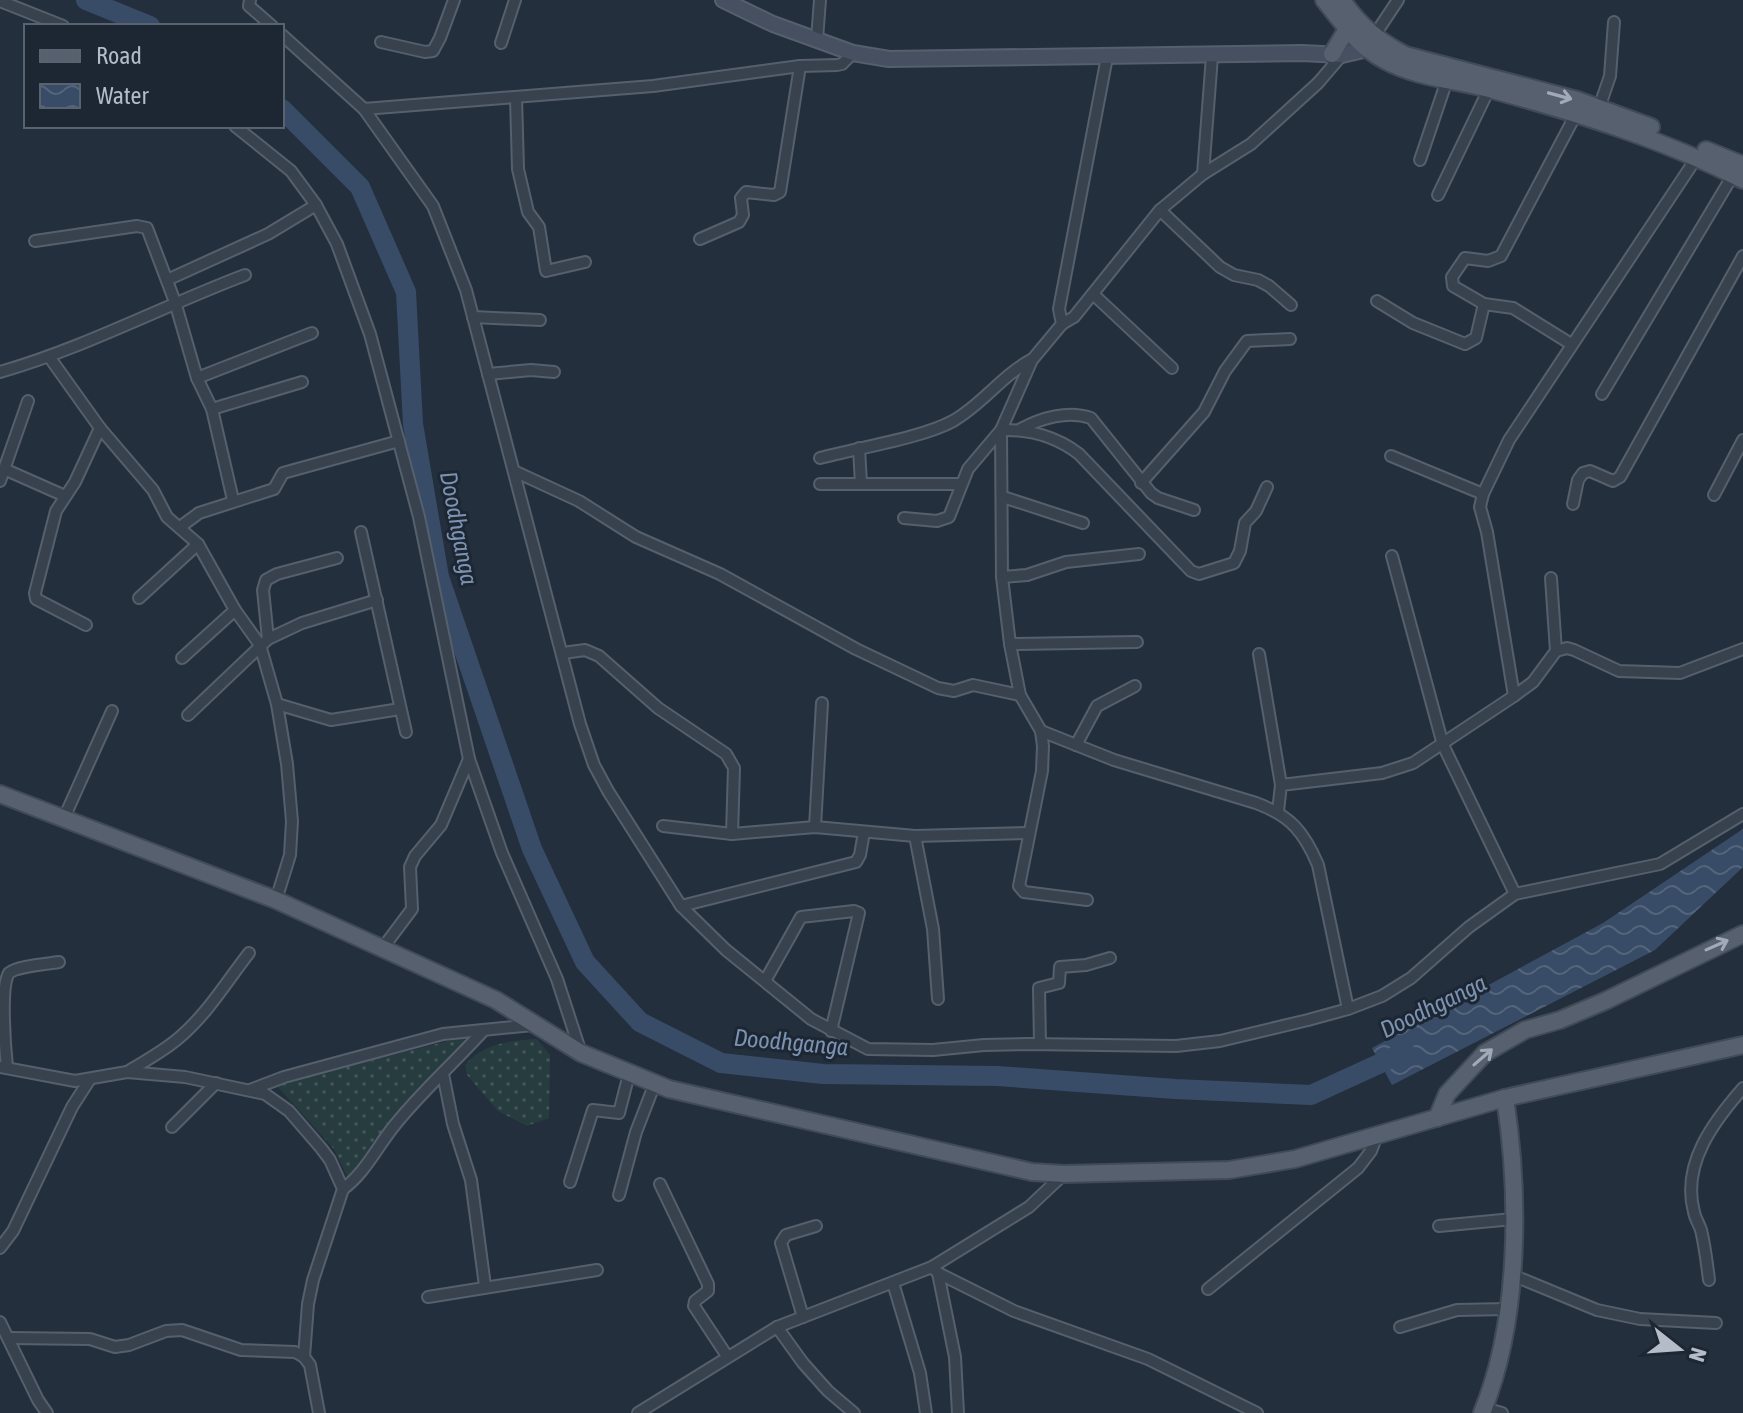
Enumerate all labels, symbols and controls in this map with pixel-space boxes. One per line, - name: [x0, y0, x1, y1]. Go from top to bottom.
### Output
- legend: [24, 24, 284, 128]
- text: Road: [96, 42, 142, 69]
- text: Water: [96, 82, 149, 109]
- one-way arrow: [1547, 89, 1573, 104]
- water label: Doodhganga: [435, 469, 483, 587]
- one-way arrow: [1704, 937, 1728, 952]
- water label: Doodhganga: [1376, 969, 1490, 1043]
- water label: Doodhganga: [733, 1024, 849, 1060]
- one-way arrow: [1473, 1048, 1493, 1066]
- north arrow: [1639, 1309, 1719, 1389]
- text: N: [1684, 1345, 1712, 1365]

